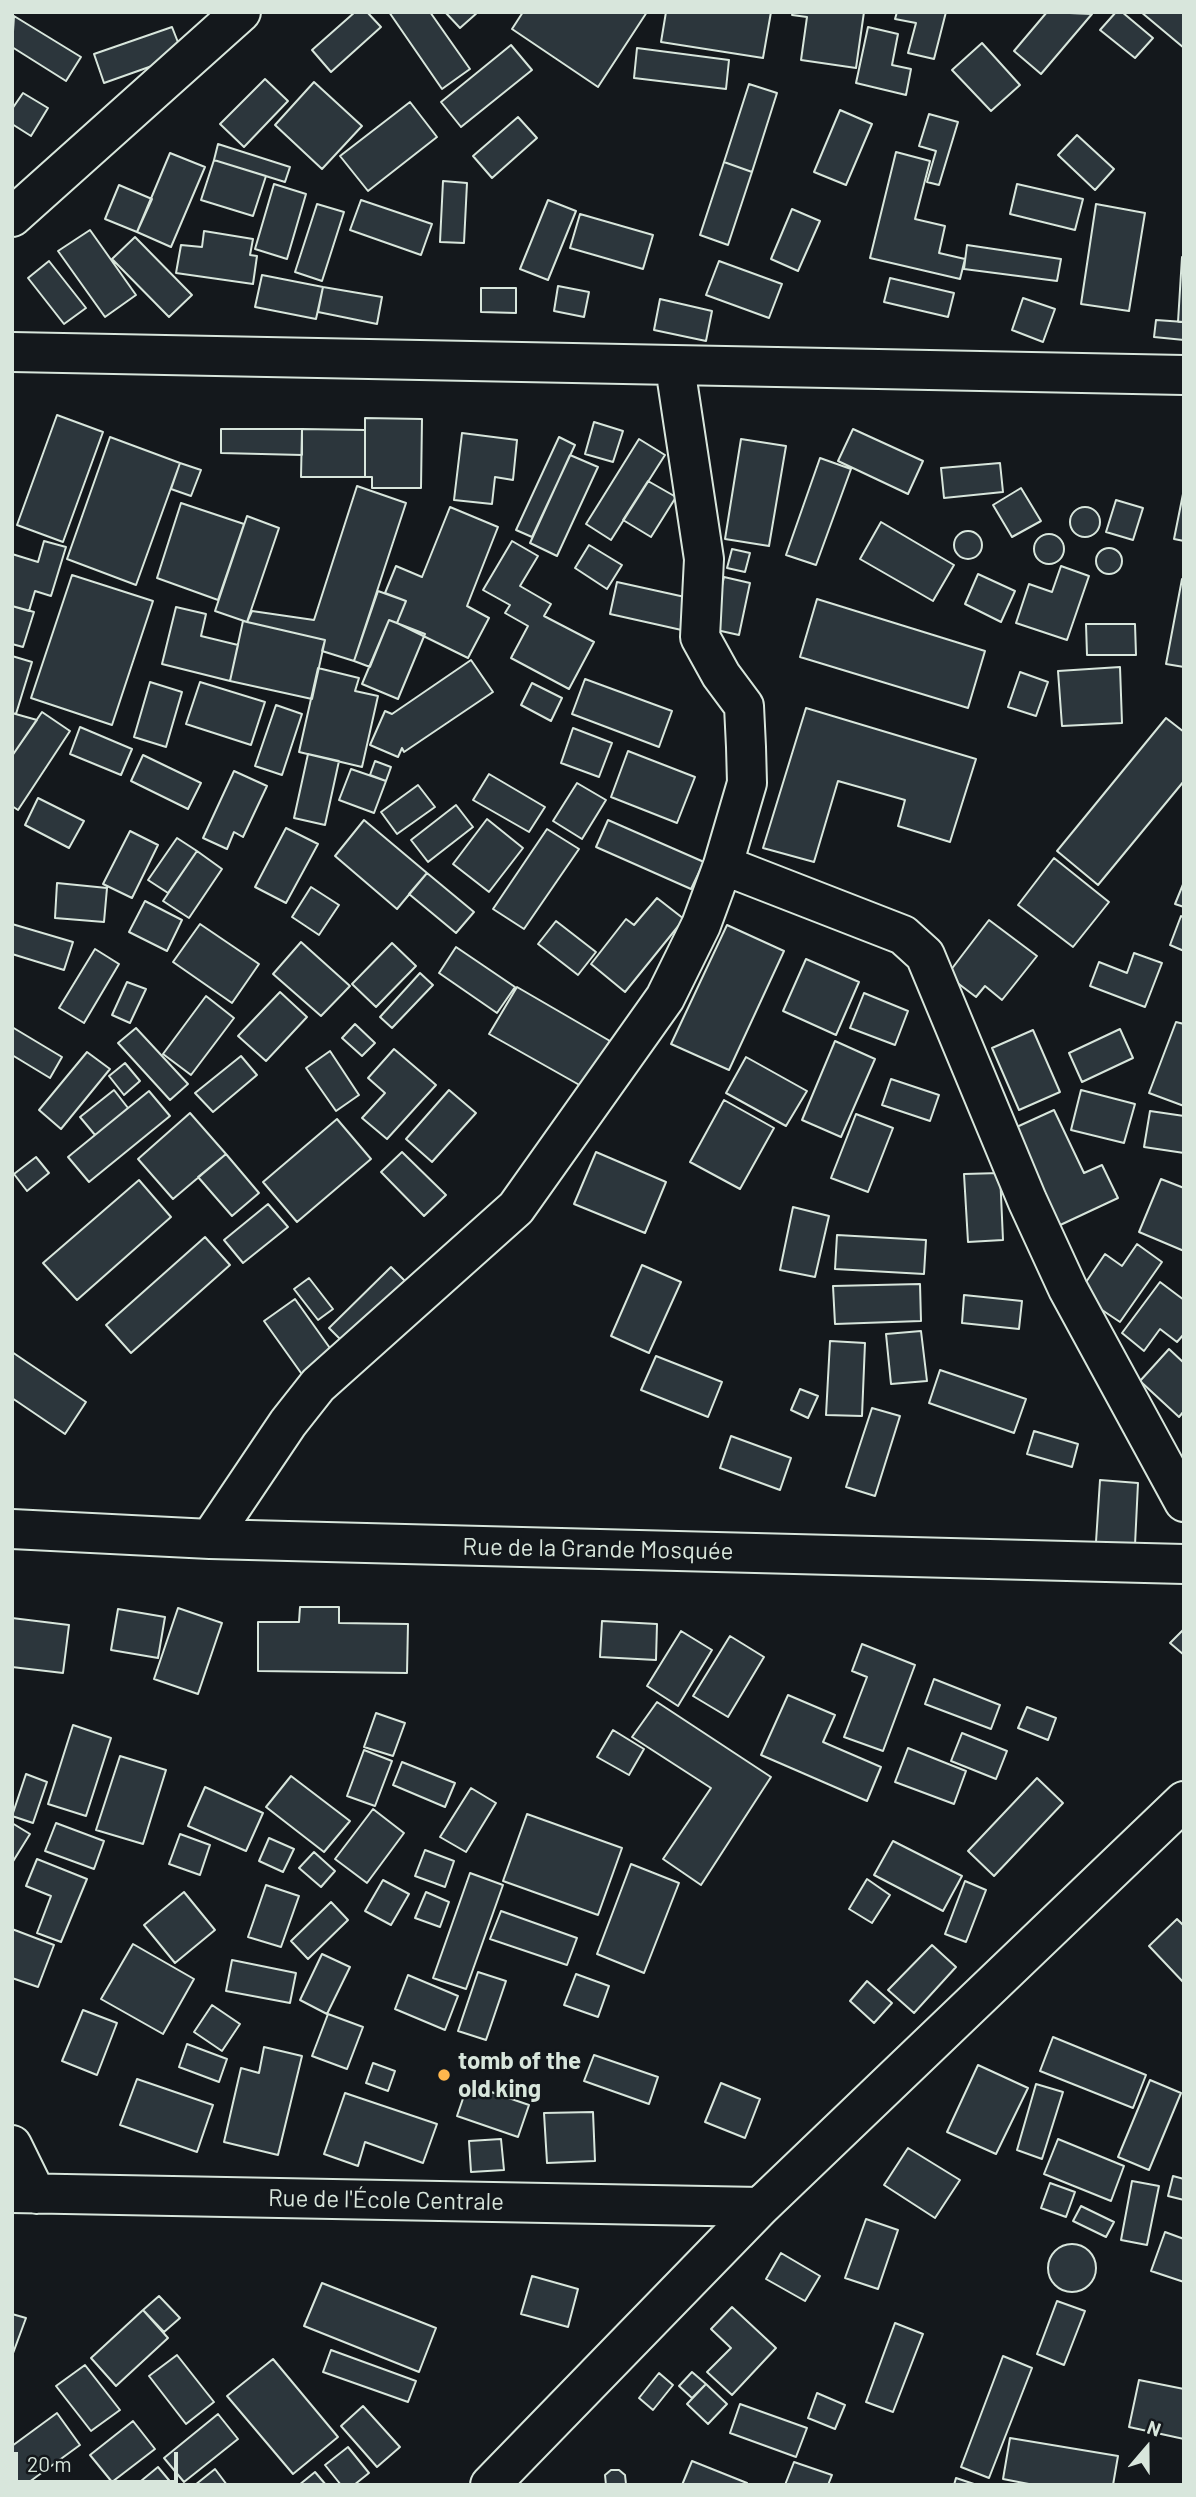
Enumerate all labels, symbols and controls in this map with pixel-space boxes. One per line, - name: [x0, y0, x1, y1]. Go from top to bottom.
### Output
- street label: Rue de la Grande Mosquée: [462, 1532, 734, 1566]
- place label: tomb of the old king: [458, 2047, 581, 2103]
- marker: tomb of the old king: [436, 2067, 452, 2083]
- street label: Rue de l'École Centrale: [268, 2184, 504, 2216]
- north arrow: [1112, 2413, 1182, 2483]
- text: N: [1144, 2415, 1164, 2441]
- scale bar: [18, 2438, 182, 2482]
- text: 20 m: [27, 2451, 72, 2476]

